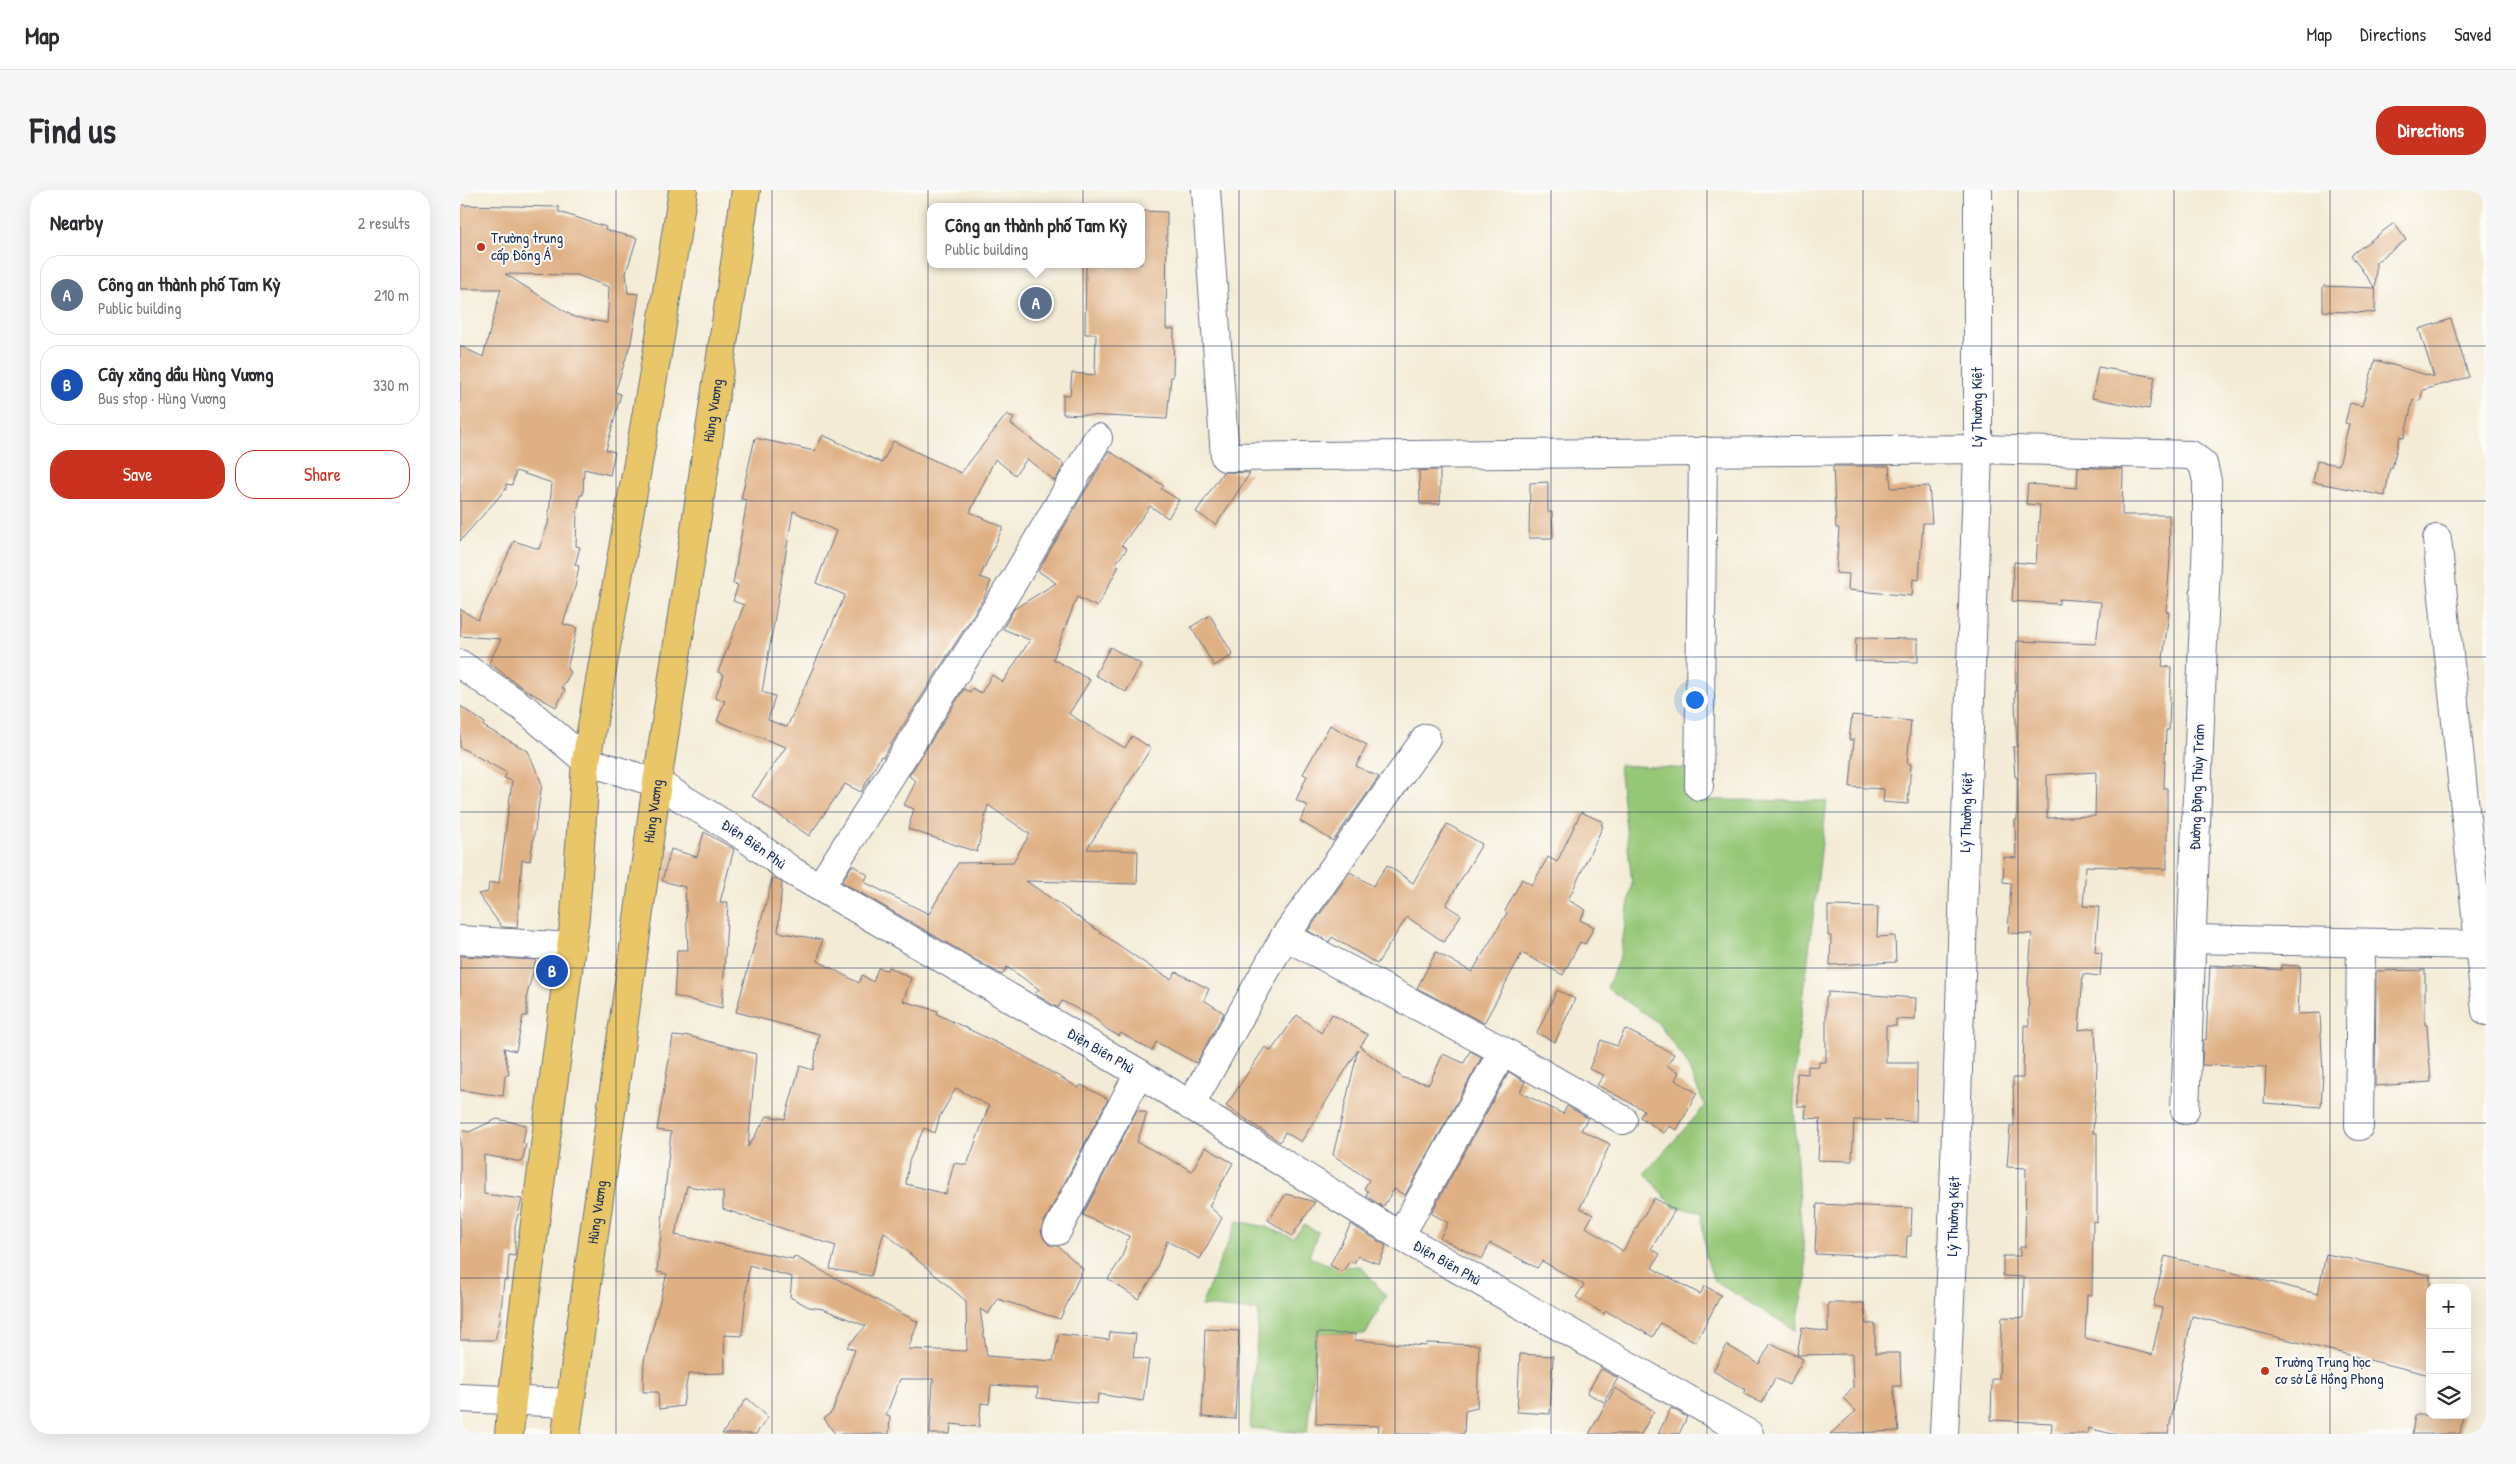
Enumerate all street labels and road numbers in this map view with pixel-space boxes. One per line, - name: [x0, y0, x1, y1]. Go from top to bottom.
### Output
- street label: Lý Thường Kiệt: [1966, 366, 1987, 447]
- street label: Hùng Vương: [697, 377, 728, 444]
- street label: Đường Đặng Thùy Trâm: [2184, 724, 2209, 850]
- street label: Lý Thường Kiệt: [1954, 771, 1978, 853]
- street label: Hùng Vương: [638, 777, 667, 844]
- street label: Điện Biên Phủ: [718, 814, 791, 874]
- street label: Điện Biên Phủ: [1063, 1022, 1138, 1078]
- street label: Lý Thường Kiệt: [1941, 1175, 1965, 1257]
- street label: Hùng Vương: [582, 1179, 611, 1245]
- street label: Điện Biên Phủ: [1410, 1235, 1485, 1290]

